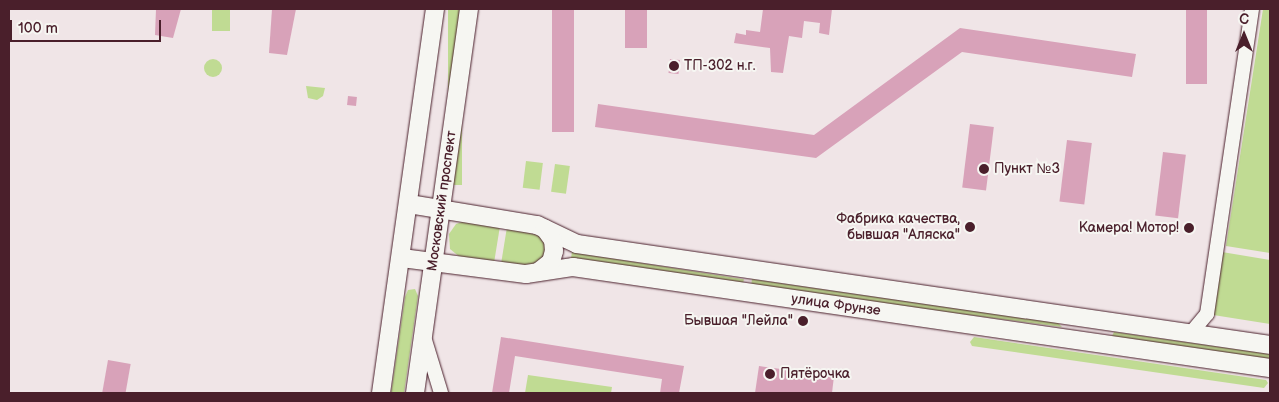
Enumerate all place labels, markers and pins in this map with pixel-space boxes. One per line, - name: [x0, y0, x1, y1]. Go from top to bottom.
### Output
- place label: ТП-302 н.г.: [684, 58, 755, 74]
- marker: ТП-302 н.г.: [668, 60, 680, 72]
- place label: Пункт №3: [994, 161, 1060, 177]
- marker: Пункт №3: [978, 163, 990, 175]
- place label: Фабрика качества, бывшая "Аляска": [836, 211, 960, 243]
- place label: Камера! Мотор!: [1079, 220, 1179, 236]
- marker: Фабрика качества, бывшая "Аляска": [964, 221, 976, 233]
- marker: Камера! Мотор!: [1183, 222, 1195, 234]
- place label: Бывшая "Лейла": [684, 313, 793, 329]
- marker: Бывшая "Лейла": [797, 315, 809, 327]
- place label: Пятёрочка: [780, 366, 850, 382]
- marker: Пятёрочка: [764, 368, 776, 380]

